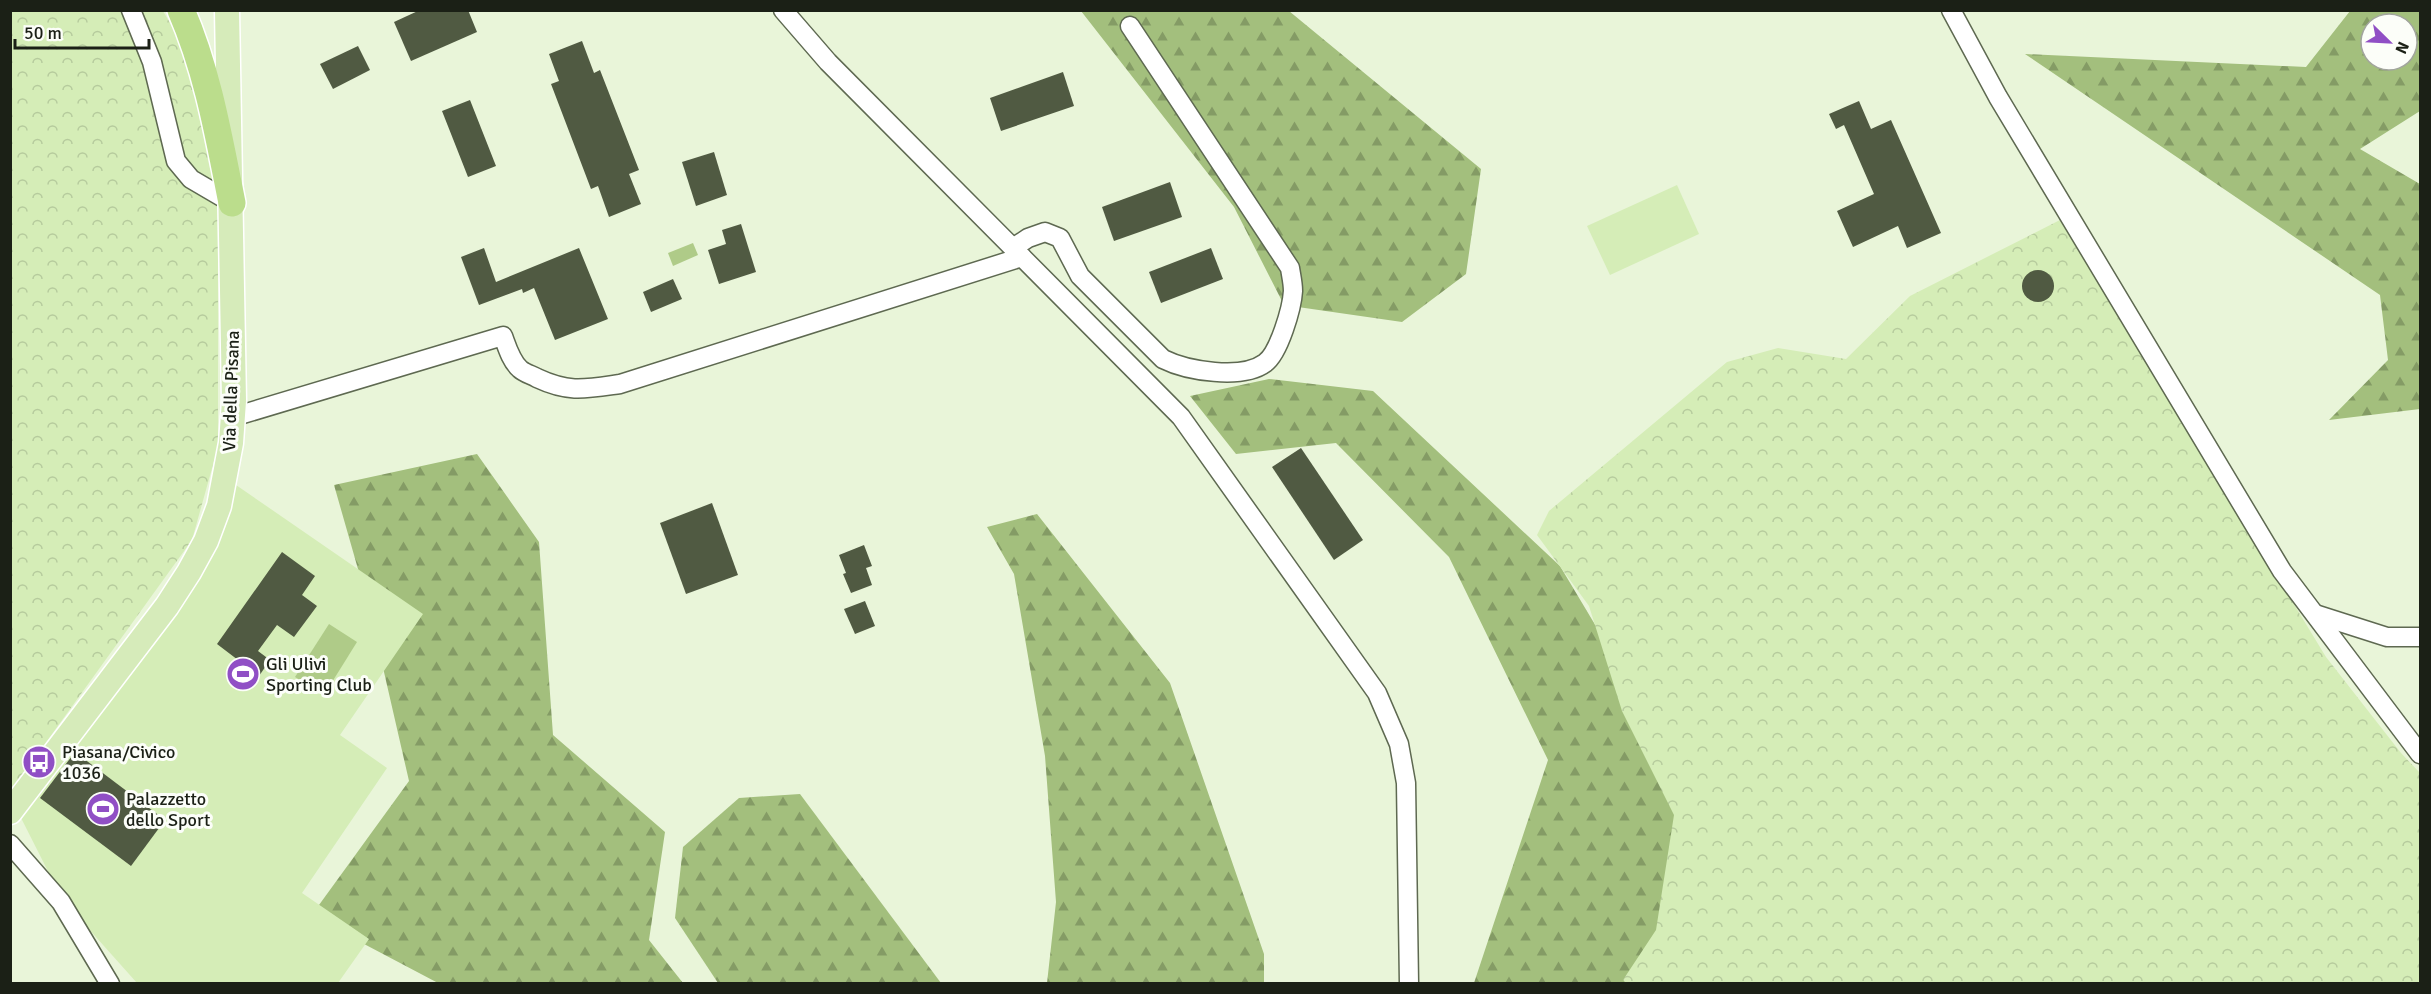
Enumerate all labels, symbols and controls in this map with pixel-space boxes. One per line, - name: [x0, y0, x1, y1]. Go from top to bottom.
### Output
- scale bar: [15, 12, 148, 50]
- north arrow: [2359, 12, 2419, 72]
- text: 50 m: [24, 22, 62, 44]
- text: N: [2390, 39, 2413, 57]
- street label: Via della Pisana: [218, 330, 244, 452]
- place label: Gli Ulivi Sporting Club: [266, 653, 372, 696]
- sports icon: Gli Ulivi Sporting Club: [225, 656, 261, 692]
- place label: Piasana/Civico 1036: [62, 741, 175, 784]
- bus stop icon: Piasana/Civico 1036: [21, 744, 57, 780]
- place label: Palazzetto dello Sport: [126, 788, 210, 831]
- sports icon: Palazzetto dello Sport: [85, 791, 121, 827]

